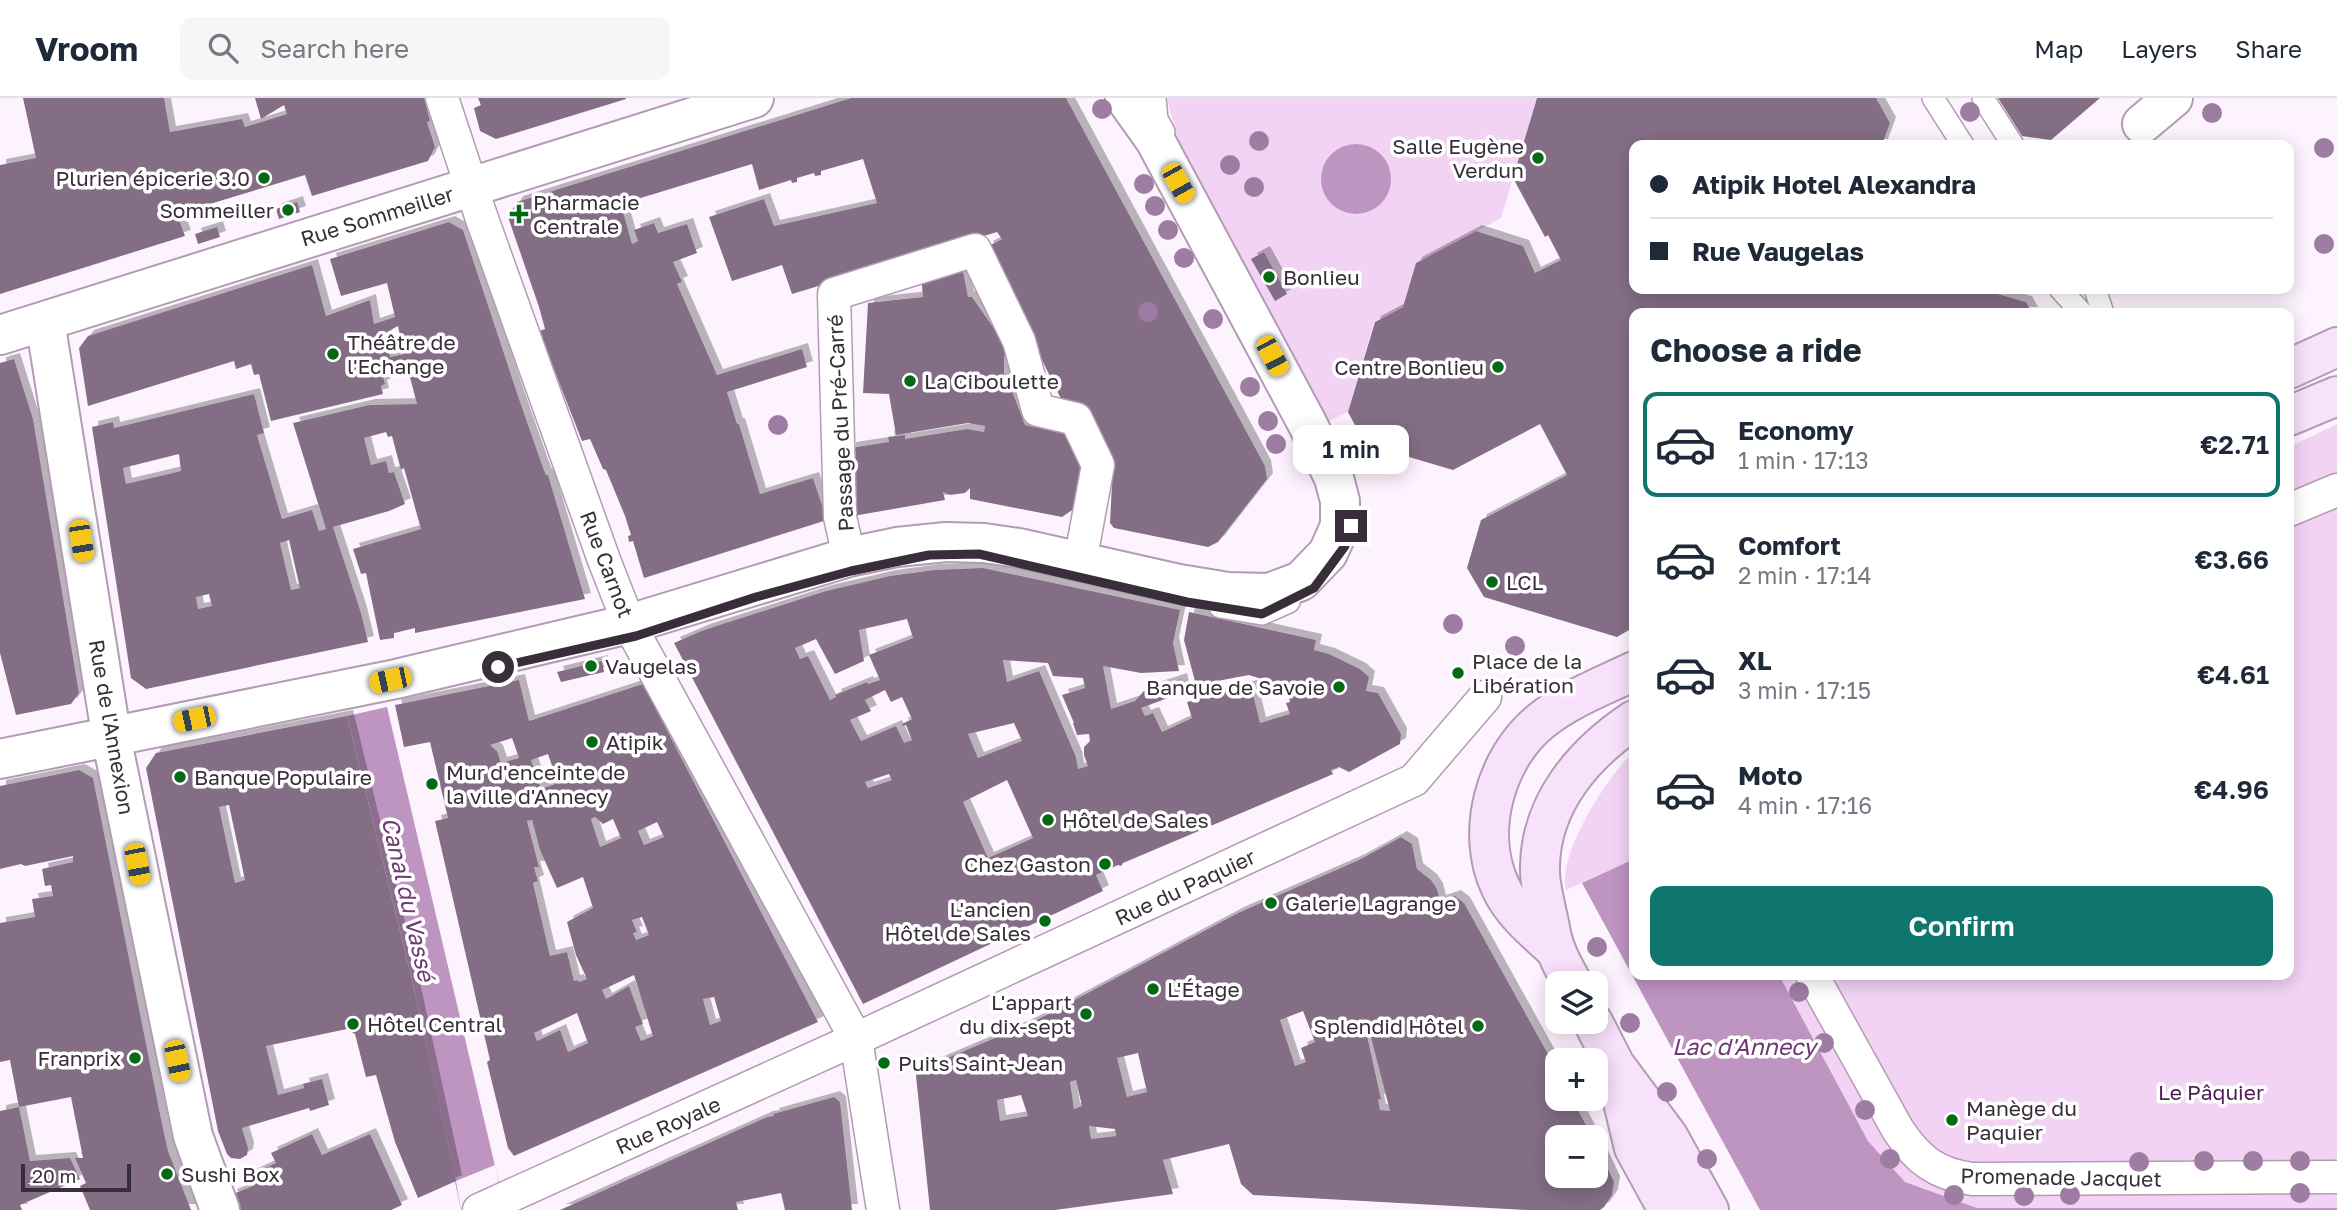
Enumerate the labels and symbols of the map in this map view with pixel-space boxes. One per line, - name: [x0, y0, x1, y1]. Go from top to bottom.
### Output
- place label: Salle Eugène Verdun: [1392, 133, 1524, 183]
- marker: Salle Eugène Verdun: [1530, 150, 1546, 166]
- car: [1159, 160, 1198, 206]
- place label: Plurien épicerie 3.0: [55, 165, 250, 191]
- marker: Plurien épicerie 3.0: [256, 170, 272, 186]
- street label: Rue Sommeiller: [297, 180, 457, 252]
- place label: Pharmacie Centrale: [533, 189, 639, 239]
- place label: Sommeiller: [159, 197, 274, 223]
- marker: Sommeiller: [280, 202, 296, 218]
- marker: Pharmacie Centrale: [511, 206, 527, 222]
- place label: Bonlieu: [1283, 264, 1360, 290]
- marker: Bonlieu: [1261, 269, 1277, 285]
- street label: Passage du Pré-Carré: [821, 314, 859, 532]
- place label: Théâtre de l'Echange: [347, 329, 456, 379]
- car: [1253, 333, 1292, 379]
- marker: Théâtre de l'Echange: [325, 346, 341, 362]
- place label: Centre Bonlieu: [1334, 354, 1484, 380]
- marker: Centre Bonlieu: [1490, 359, 1506, 375]
- place label: La Ciboulette: [924, 368, 1059, 394]
- marker: La Ciboulette: [902, 373, 918, 389]
- callout: 1 min: [1293, 424, 1409, 474]
- street label: Rue Carnot: [575, 507, 639, 621]
- route end: [1335, 510, 1367, 542]
- car: [68, 519, 95, 563]
- place label: LCL: [1506, 569, 1543, 595]
- marker: LCL: [1484, 574, 1500, 590]
- street label: Rue de l'Annexion: [84, 637, 140, 817]
- place label: Place de la Libération: [1472, 648, 1582, 698]
- route start: [482, 651, 514, 683]
- place label: Vaugelas: [605, 653, 697, 679]
- marker: Vaugelas: [583, 658, 599, 674]
- car: [368, 665, 413, 695]
- marker: Place de la Libération: [1450, 665, 1466, 681]
- place label: Banque de Savoie: [1146, 674, 1325, 700]
- marker: Banque de Savoie: [1331, 679, 1347, 695]
- car: [172, 704, 217, 734]
- place label: Atipik: [606, 729, 664, 755]
- marker: Atipik: [584, 734, 600, 750]
- place label: Mur d'enceinte de la ville d'Annecy: [446, 759, 626, 809]
- place label: Banque Populaire: [194, 764, 372, 790]
- marker: Banque Populaire: [172, 769, 188, 785]
- marker: Mur d'enceinte de la ville d'Annecy: [424, 776, 440, 792]
- place label: Hôtel de Sales: [1062, 807, 1209, 833]
- marker: Hôtel de Sales: [1040, 812, 1056, 828]
- water label: Canal du Vassé: [377, 814, 442, 986]
- car: [123, 841, 152, 887]
- street label: Rue du Paquier: [1111, 843, 1259, 931]
- place label: Chez Gaston: [964, 851, 1091, 877]
- marker: Chez Gaston: [1097, 856, 1113, 872]
- place label: Galerie Lagrange: [1285, 890, 1456, 916]
- marker: Galerie Lagrange: [1263, 895, 1279, 911]
- place label: L'ancien Hôtel de Sales: [884, 896, 1031, 946]
- marker: L'ancien Hôtel de Sales: [1037, 913, 1053, 929]
- place label: L'Étage: [1167, 976, 1240, 1002]
- marker: L'Étage: [1145, 981, 1161, 997]
- place label: L'appart du dix-sept: [959, 989, 1072, 1039]
- marker: L'appart du dix-sept: [1078, 1006, 1094, 1022]
- place label: Hôtel Central: [367, 1011, 502, 1037]
- place label: Splendid Hôtel: [1313, 1013, 1464, 1039]
- marker: Hôtel Central: [345, 1016, 361, 1032]
- marker: Splendid Hôtel: [1470, 1018, 1486, 1034]
- water label: Lac d'Annecy: [1672, 1032, 1819, 1060]
- car: [163, 1038, 192, 1084]
- place label: Franprix: [37, 1045, 121, 1071]
- marker: Franprix: [127, 1050, 143, 1066]
- place label: Puits Saint-Jean: [898, 1050, 1063, 1076]
- marker: Puits Saint-Jean: [876, 1055, 892, 1071]
- park label: Le Pâquier: [2158, 1079, 2264, 1105]
- street label: Rue Royale: [612, 1090, 724, 1160]
- place label: Manège du Paquier: [1966, 1095, 2077, 1145]
- marker: Manège du Paquier: [1944, 1112, 1960, 1128]
- scale bar: [21, 1161, 131, 1193]
- place label: Sushi Box: [181, 1161, 280, 1187]
- street label: Promenade Jacquet: [1960, 1162, 2162, 1192]
- marker: Sushi Box: [159, 1166, 175, 1182]

